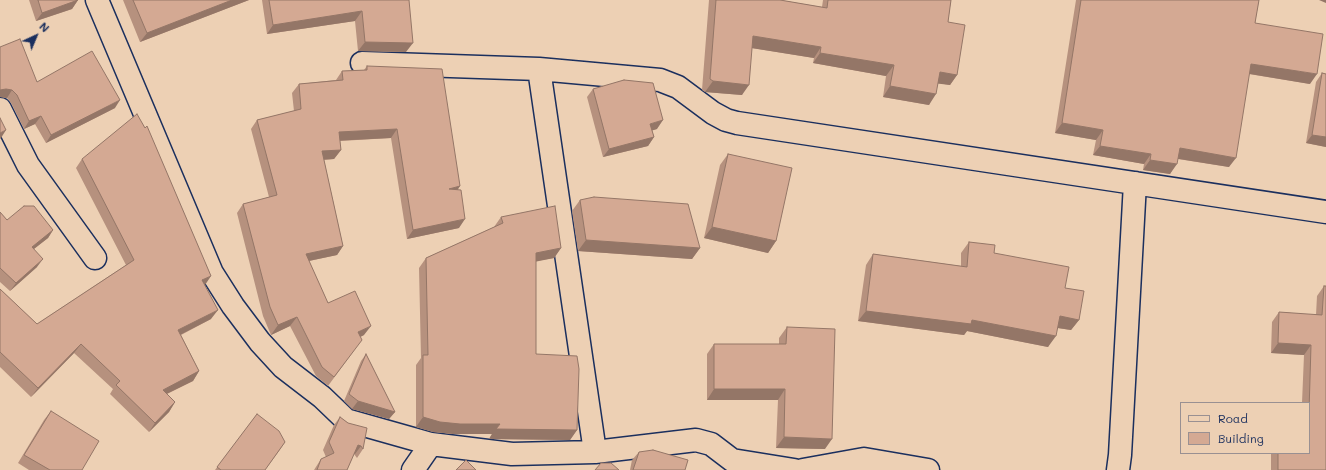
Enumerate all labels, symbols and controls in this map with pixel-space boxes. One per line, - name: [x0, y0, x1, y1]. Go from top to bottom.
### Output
- north arrow: [16, 16, 56, 56]
- text: N: [36, 19, 53, 35]
- legend: [1180, 402, 1310, 454]
- text: Road: [1218, 410, 1248, 426]
- text: Building: [1218, 430, 1264, 446]

